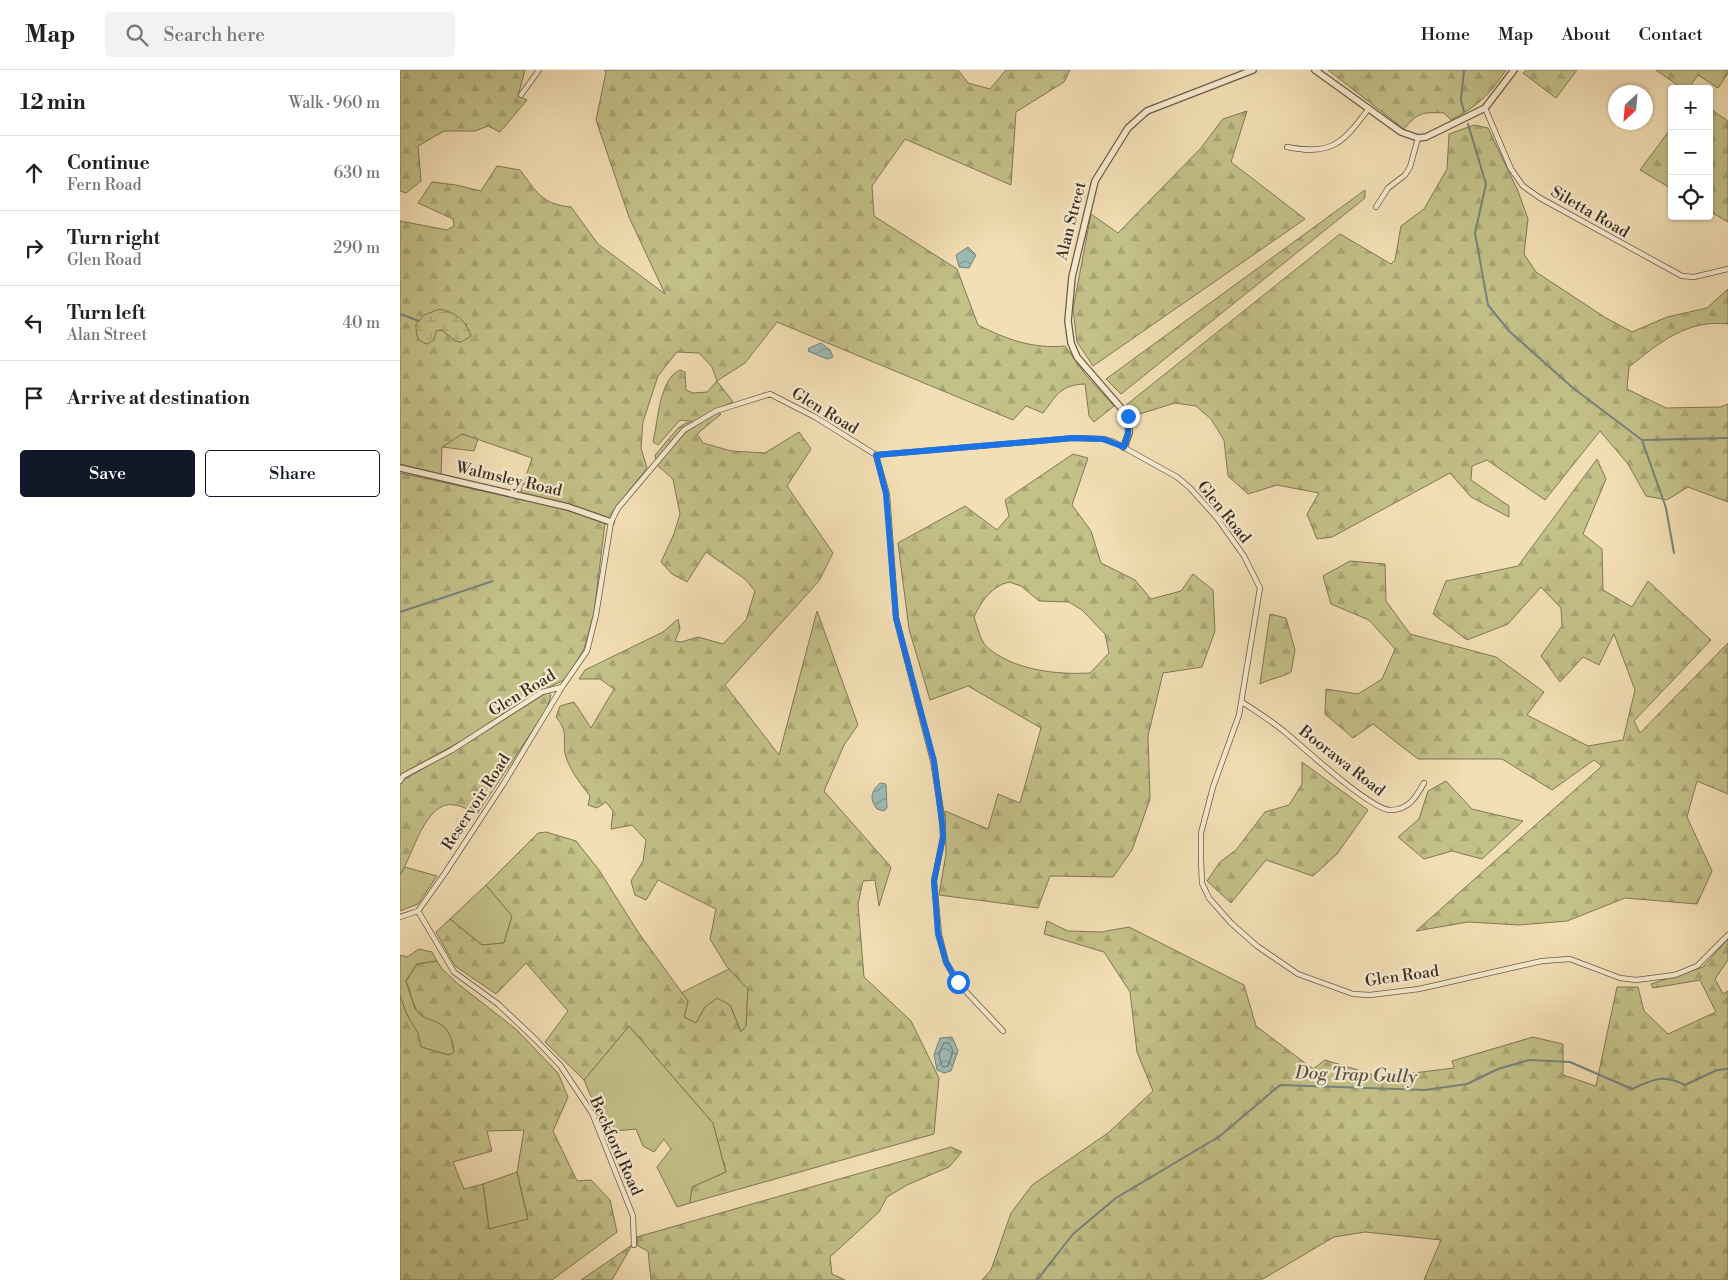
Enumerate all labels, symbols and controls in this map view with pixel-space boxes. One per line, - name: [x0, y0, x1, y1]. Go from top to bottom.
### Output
- search box: [105, 12, 455, 57]
- text: Map: [25, 20, 75, 50]
- icon: search: [123, 21, 151, 49]
- text: Search here: [163, 23, 265, 47]
- text: Home: [1421, 23, 1470, 46]
- text: Map: [1498, 23, 1534, 46]
- text: About: [1562, 23, 1611, 46]
- text: Contact: [1639, 23, 1703, 46]
- north arrow: [1608, 85, 1653, 130]
- map controls: [1668, 85, 1713, 220]
- button: +: [1668, 85, 1713, 130]
- text: 12 min: [20, 90, 86, 116]
- text: Walk · 960 m: [289, 93, 380, 113]
- button: −: [1668, 130, 1713, 175]
- text: Continue: [67, 151, 150, 175]
- icon: ahead: [20, 159, 48, 187]
- text: 630 m: [334, 163, 380, 183]
- text: Fern Road: [67, 175, 142, 195]
- button: locate: [1668, 175, 1713, 220]
- street label: Alan Street: [1051, 179, 1090, 263]
- street label: Siletta Road: [1547, 181, 1633, 243]
- text: Turn right: [67, 226, 160, 250]
- icon: right: [20, 234, 48, 262]
- text: 290 m: [333, 238, 380, 258]
- text: Glen Road: [67, 250, 142, 270]
- text: Turn left: [67, 301, 146, 325]
- icon: left: [20, 309, 48, 337]
- text: 40 m: [343, 313, 380, 333]
- text: Alan Street: [67, 325, 147, 345]
- street label: Glen Road: [788, 383, 862, 439]
- icon: arrive: [20, 384, 48, 412]
- text: Arrive at destination: [67, 386, 250, 410]
- route end: [1117, 405, 1140, 428]
- button: Save: [20, 450, 195, 497]
- button: Share: [205, 450, 380, 497]
- street label: Walmsley Road: [453, 457, 564, 501]
- street label: Glen Road: [1193, 477, 1255, 547]
- street label: Glen Road: [485, 665, 559, 721]
- street label: Boorawa Road: [1294, 721, 1389, 801]
- street label: Reservoir Road: [437, 750, 515, 854]
- street label: Glen Road: [1364, 961, 1440, 991]
- route start: [947, 971, 970, 994]
- water label: Dog Trap Gully: [1294, 1061, 1418, 1089]
- street label: Beckford Road: [585, 1092, 647, 1199]

